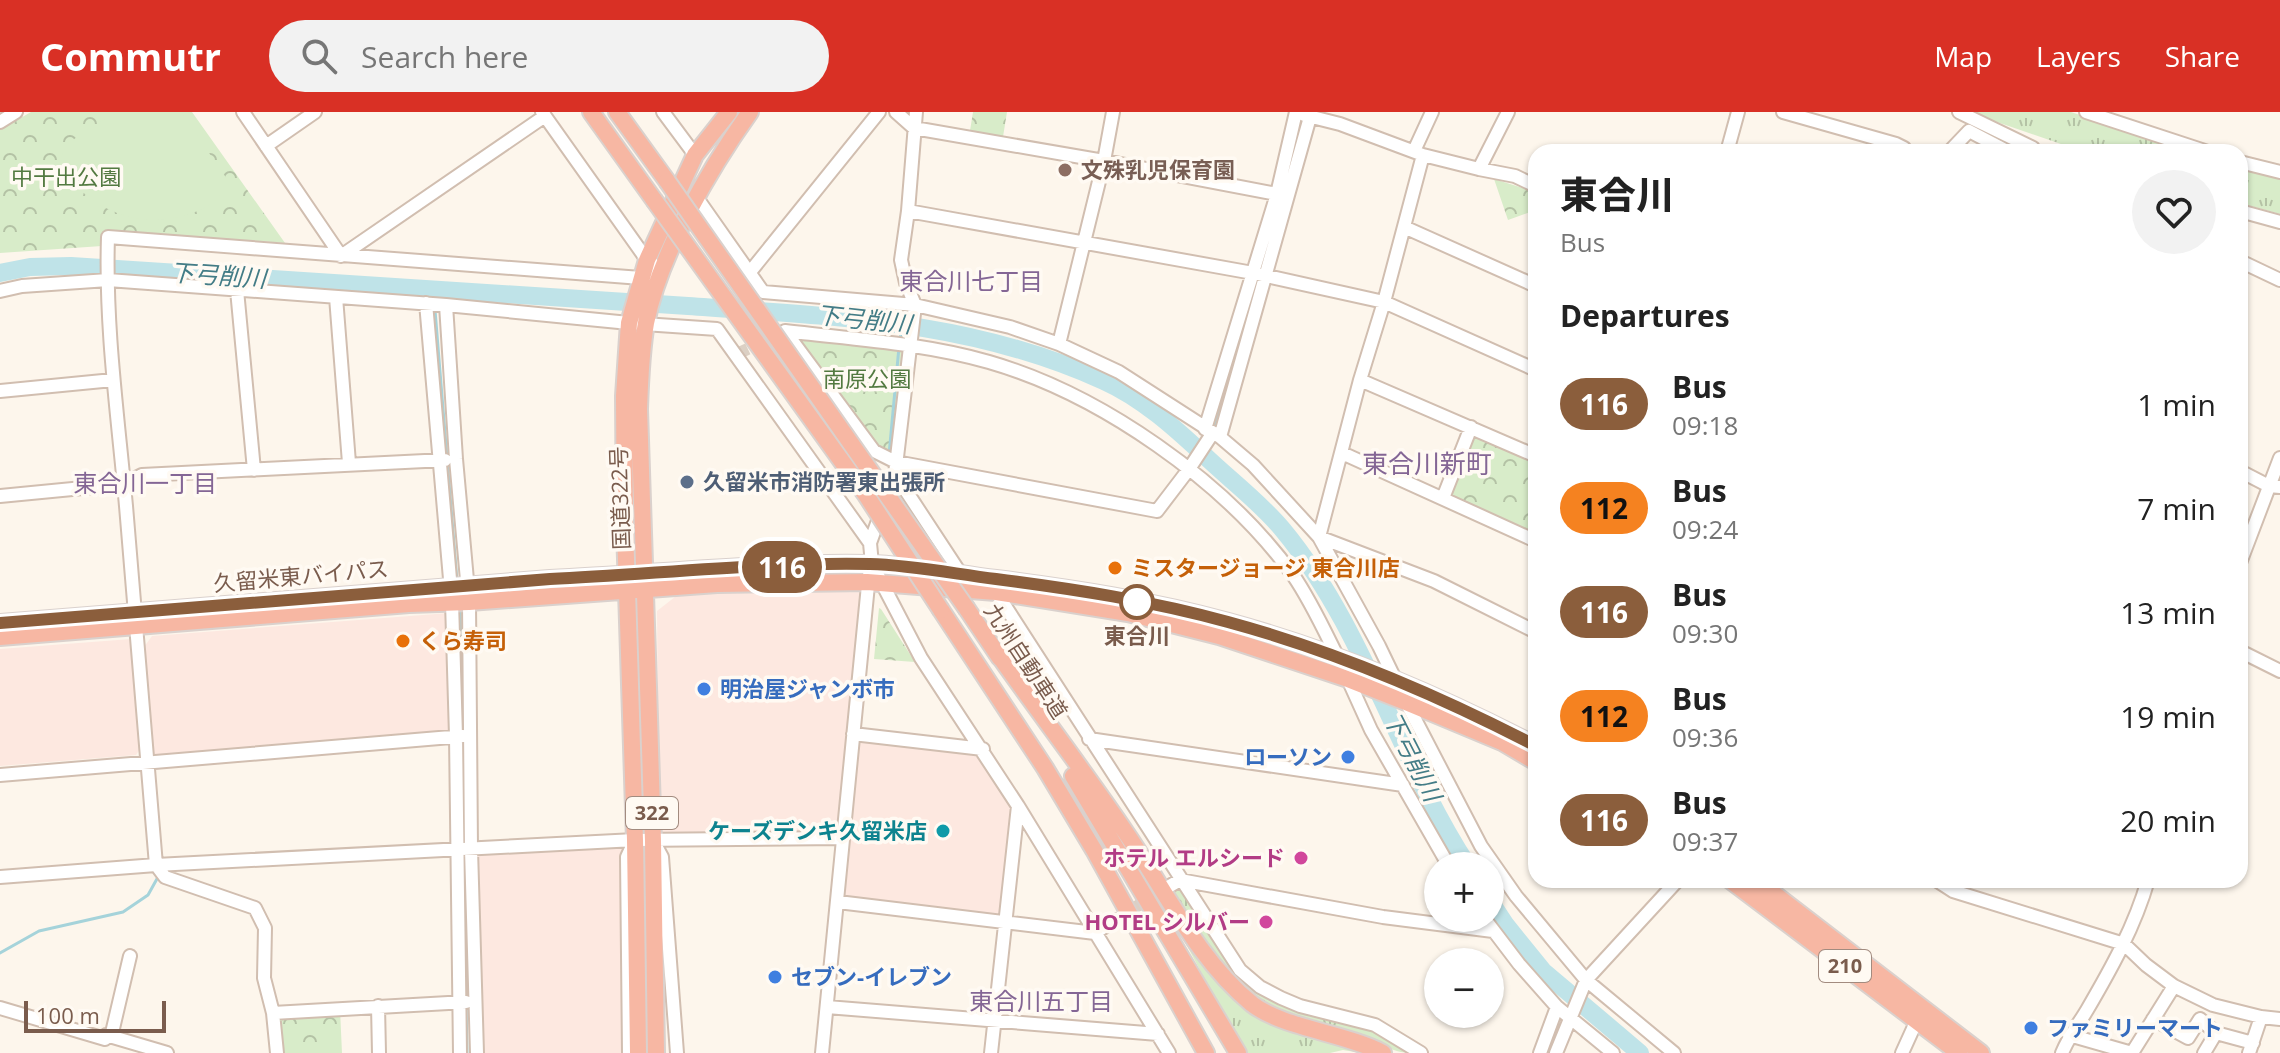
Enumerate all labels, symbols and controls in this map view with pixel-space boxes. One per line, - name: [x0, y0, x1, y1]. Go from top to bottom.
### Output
- search box: [269, 20, 829, 92]
- text: Commutr: [40, 30, 221, 82]
- icon: search: [297, 34, 341, 78]
- text: Search here: [361, 36, 528, 77]
- text: Map: [1934, 37, 1992, 75]
- text: Layers: [2036, 37, 2121, 75]
- text: Share: [2165, 37, 2240, 75]
- place label: 文殊乳児保育園: [1081, 154, 1235, 184]
- park label: 中干出公園: [11, 161, 121, 191]
- marker: 文殊乳児保育園: [1056, 161, 1074, 179]
- text: 東合川: [1560, 168, 1674, 220]
- button: heart: [2132, 170, 2216, 254]
- text: Bus: [1560, 224, 1605, 260]
- water label: 下弓削川: [169, 255, 270, 295]
- district label: 東合川七丁目: [899, 264, 1043, 297]
- text: Departures: [1560, 295, 1730, 336]
- water label: 下弓削川: [815, 297, 917, 340]
- park label: 南原公園: [823, 363, 911, 393]
- text: Bus: [1672, 366, 1727, 407]
- text: 1 min: [2137, 384, 2216, 425]
- text: 116: [1580, 385, 1628, 423]
- text: 09:18: [1672, 407, 1738, 443]
- district label: 東合川新町: [1362, 445, 1492, 481]
- street label: 国道322号: [602, 446, 636, 550]
- district label: 東合川一丁目: [73, 466, 217, 499]
- place label: 久留米市消防署東出張所: [703, 466, 945, 496]
- text: Bus: [1672, 470, 1727, 511]
- marker: 久留米市消防署東出張所: [678, 473, 696, 491]
- text: 7 min: [2137, 488, 2216, 529]
- text: 112: [1580, 489, 1628, 527]
- text: 09:24: [1672, 511, 1738, 547]
- line badge: 116: [736, 541, 828, 593]
- text: 116: [758, 548, 806, 586]
- street label: 久留米東バイパス: [212, 552, 390, 598]
- place label: ミスタージョージ 東合川店: [1131, 552, 1400, 582]
- marker: ミスタージョージ 東合川店: [1106, 559, 1124, 577]
- text: Bus: [1672, 574, 1727, 615]
- marker: 東合川: [1120, 585, 1154, 619]
- text: 13 min: [2120, 592, 2216, 633]
- text: 116: [1580, 593, 1628, 631]
- street label: 九州自動車道: [978, 597, 1075, 724]
- text: 09:30: [1672, 615, 1738, 651]
- place label: 東合川: [1104, 620, 1170, 650]
- place label: くら寿司: [419, 625, 507, 655]
- marker: くら寿司: [394, 632, 412, 650]
- place label: 明治屋ジャンボ市: [720, 673, 895, 703]
- text: Bus: [1672, 678, 1727, 719]
- marker: 明治屋ジャンボ市: [695, 680, 713, 698]
- text: 19 min: [2120, 696, 2216, 737]
- text: 112: [1580, 697, 1628, 735]
- water label: 下弓削川: [1377, 706, 1451, 809]
- text: 09:36: [1672, 719, 1738, 755]
- place label: ローソン: [1244, 741, 1332, 771]
- marker: ローソン: [1339, 748, 1357, 766]
- text: Bus: [1672, 782, 1727, 823]
- road number: 322: [626, 797, 678, 829]
- text: 20 min: [2120, 800, 2216, 841]
- text: 116: [1580, 801, 1628, 839]
- place label: ケーズデンキ久留米店: [708, 815, 927, 845]
- marker: ケーズデンキ久留米店: [934, 822, 952, 840]
- text: 09:37: [1672, 823, 1738, 859]
- place label: ホテル エルシード: [1103, 842, 1285, 872]
- marker: ホテル エルシード: [1292, 849, 1310, 867]
- map controls: [1424, 852, 1504, 1028]
- button: +: [1424, 852, 1504, 932]
- place label: HOTEL シルバー: [1084, 906, 1250, 936]
- marker: HOTEL シルバー: [1257, 913, 1275, 931]
- button: −: [1424, 948, 1504, 1028]
- road number: 210: [1819, 950, 1871, 982]
- place label: セブン-イレブン: [791, 961, 952, 991]
- marker: セブン-イレブン: [766, 968, 784, 986]
- district label: 東合川五丁目: [969, 984, 1113, 1017]
- scale bar: [24, 997, 166, 1033]
- text: 100 m: [36, 1000, 100, 1030]
- place label: ファミリーマート: [2047, 1012, 2223, 1042]
- marker: ファミリーマート: [2022, 1019, 2040, 1037]

